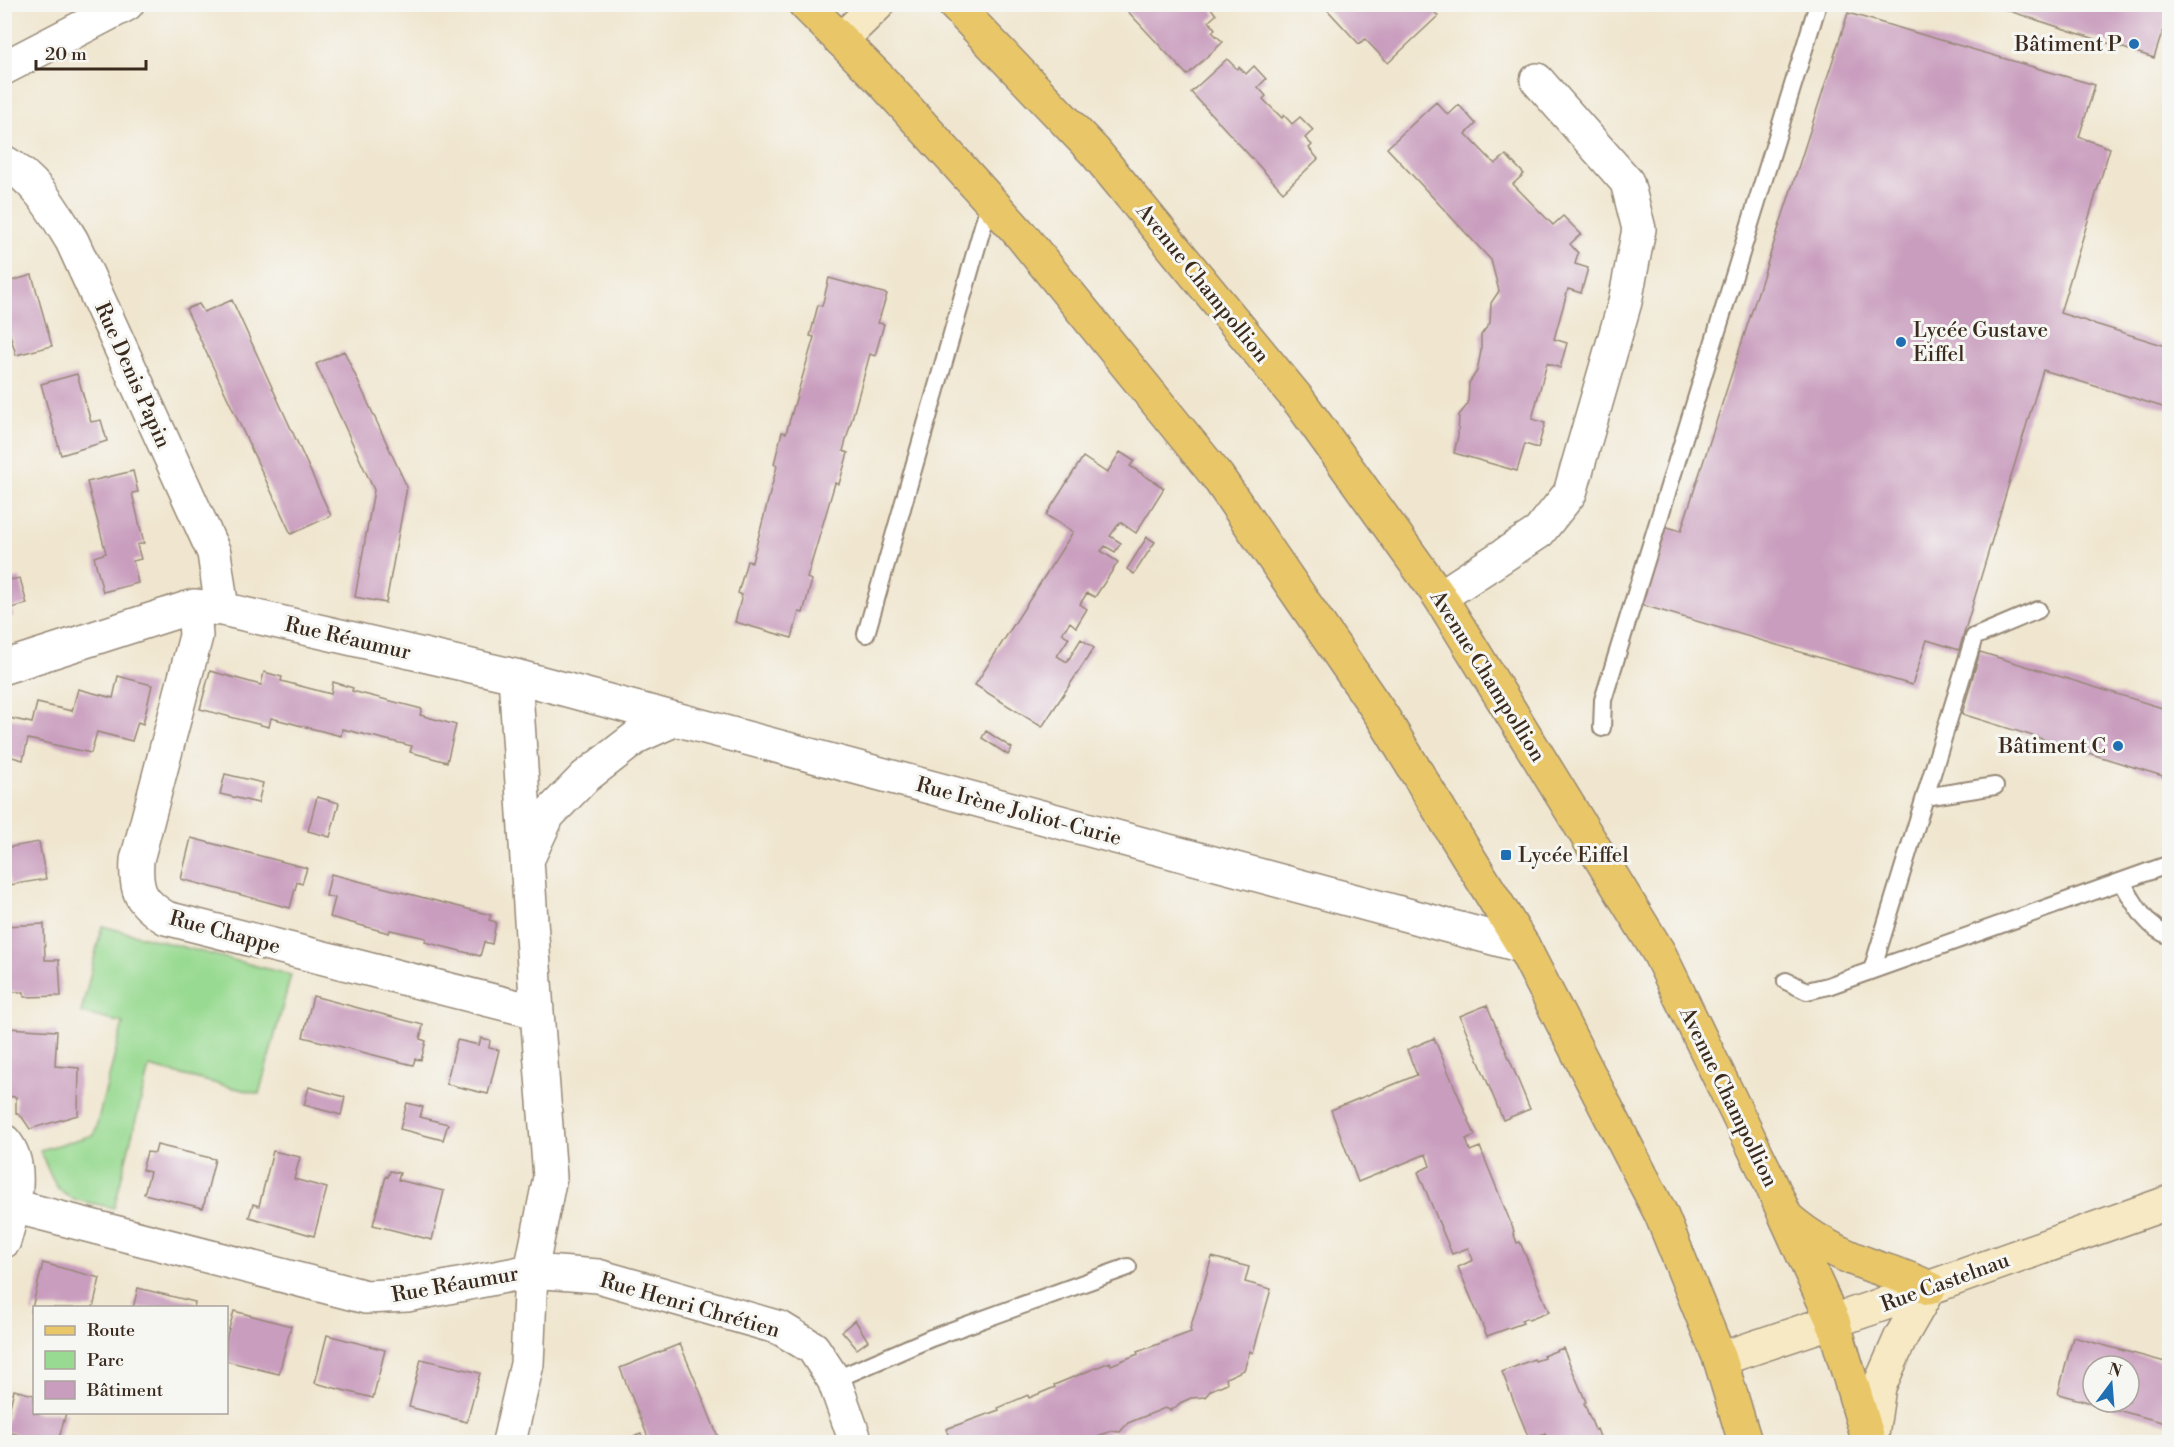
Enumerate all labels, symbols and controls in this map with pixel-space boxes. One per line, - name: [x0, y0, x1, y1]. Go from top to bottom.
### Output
- place label: Bâtiment P: [2014, 32, 2122, 58]
- scale bar: [36, 33, 146, 71]
- marker: Bâtiment P: [2127, 37, 2141, 51]
- text: 20 m: [45, 43, 87, 66]
- street label: Avenue Champollion: [1129, 198, 1275, 369]
- street label: Rue Denis Papin: [88, 298, 176, 453]
- place label: Lycée Gustave Eiffel: [1913, 318, 2048, 368]
- marker: Lycée Gustave Eiffel: [1894, 335, 1908, 349]
- street label: Avenue Champollion: [1423, 585, 1551, 767]
- street label: Rue Réaumur: [282, 612, 413, 666]
- place label: Bâtiment C: [1998, 734, 2106, 760]
- marker: Bâtiment C: [2111, 739, 2125, 753]
- street label: Rue Irène Joliot-Curie: [913, 772, 1124, 852]
- place label: Lycée Eiffel: [1518, 843, 1629, 869]
- marker: Lycée Eiffel: [1499, 848, 1513, 862]
- street label: Rue Chappe: [166, 906, 283, 960]
- street label: Avenue Champollion: [1673, 1002, 1783, 1192]
- street label: Rue Castelnau: [1877, 1248, 2013, 1318]
- street label: Rue Réaumur: [390, 1261, 521, 1309]
- street label: Rue Henri Chrétien: [597, 1268, 783, 1344]
- legend: [33, 1306, 228, 1414]
- text: Route: [87, 1319, 135, 1342]
- text: Parc: [87, 1349, 124, 1372]
- north arrow: [2081, 1354, 2141, 1414]
- text: N: [2106, 1359, 2124, 1382]
- text: Bâtiment: [86, 1379, 164, 1402]

